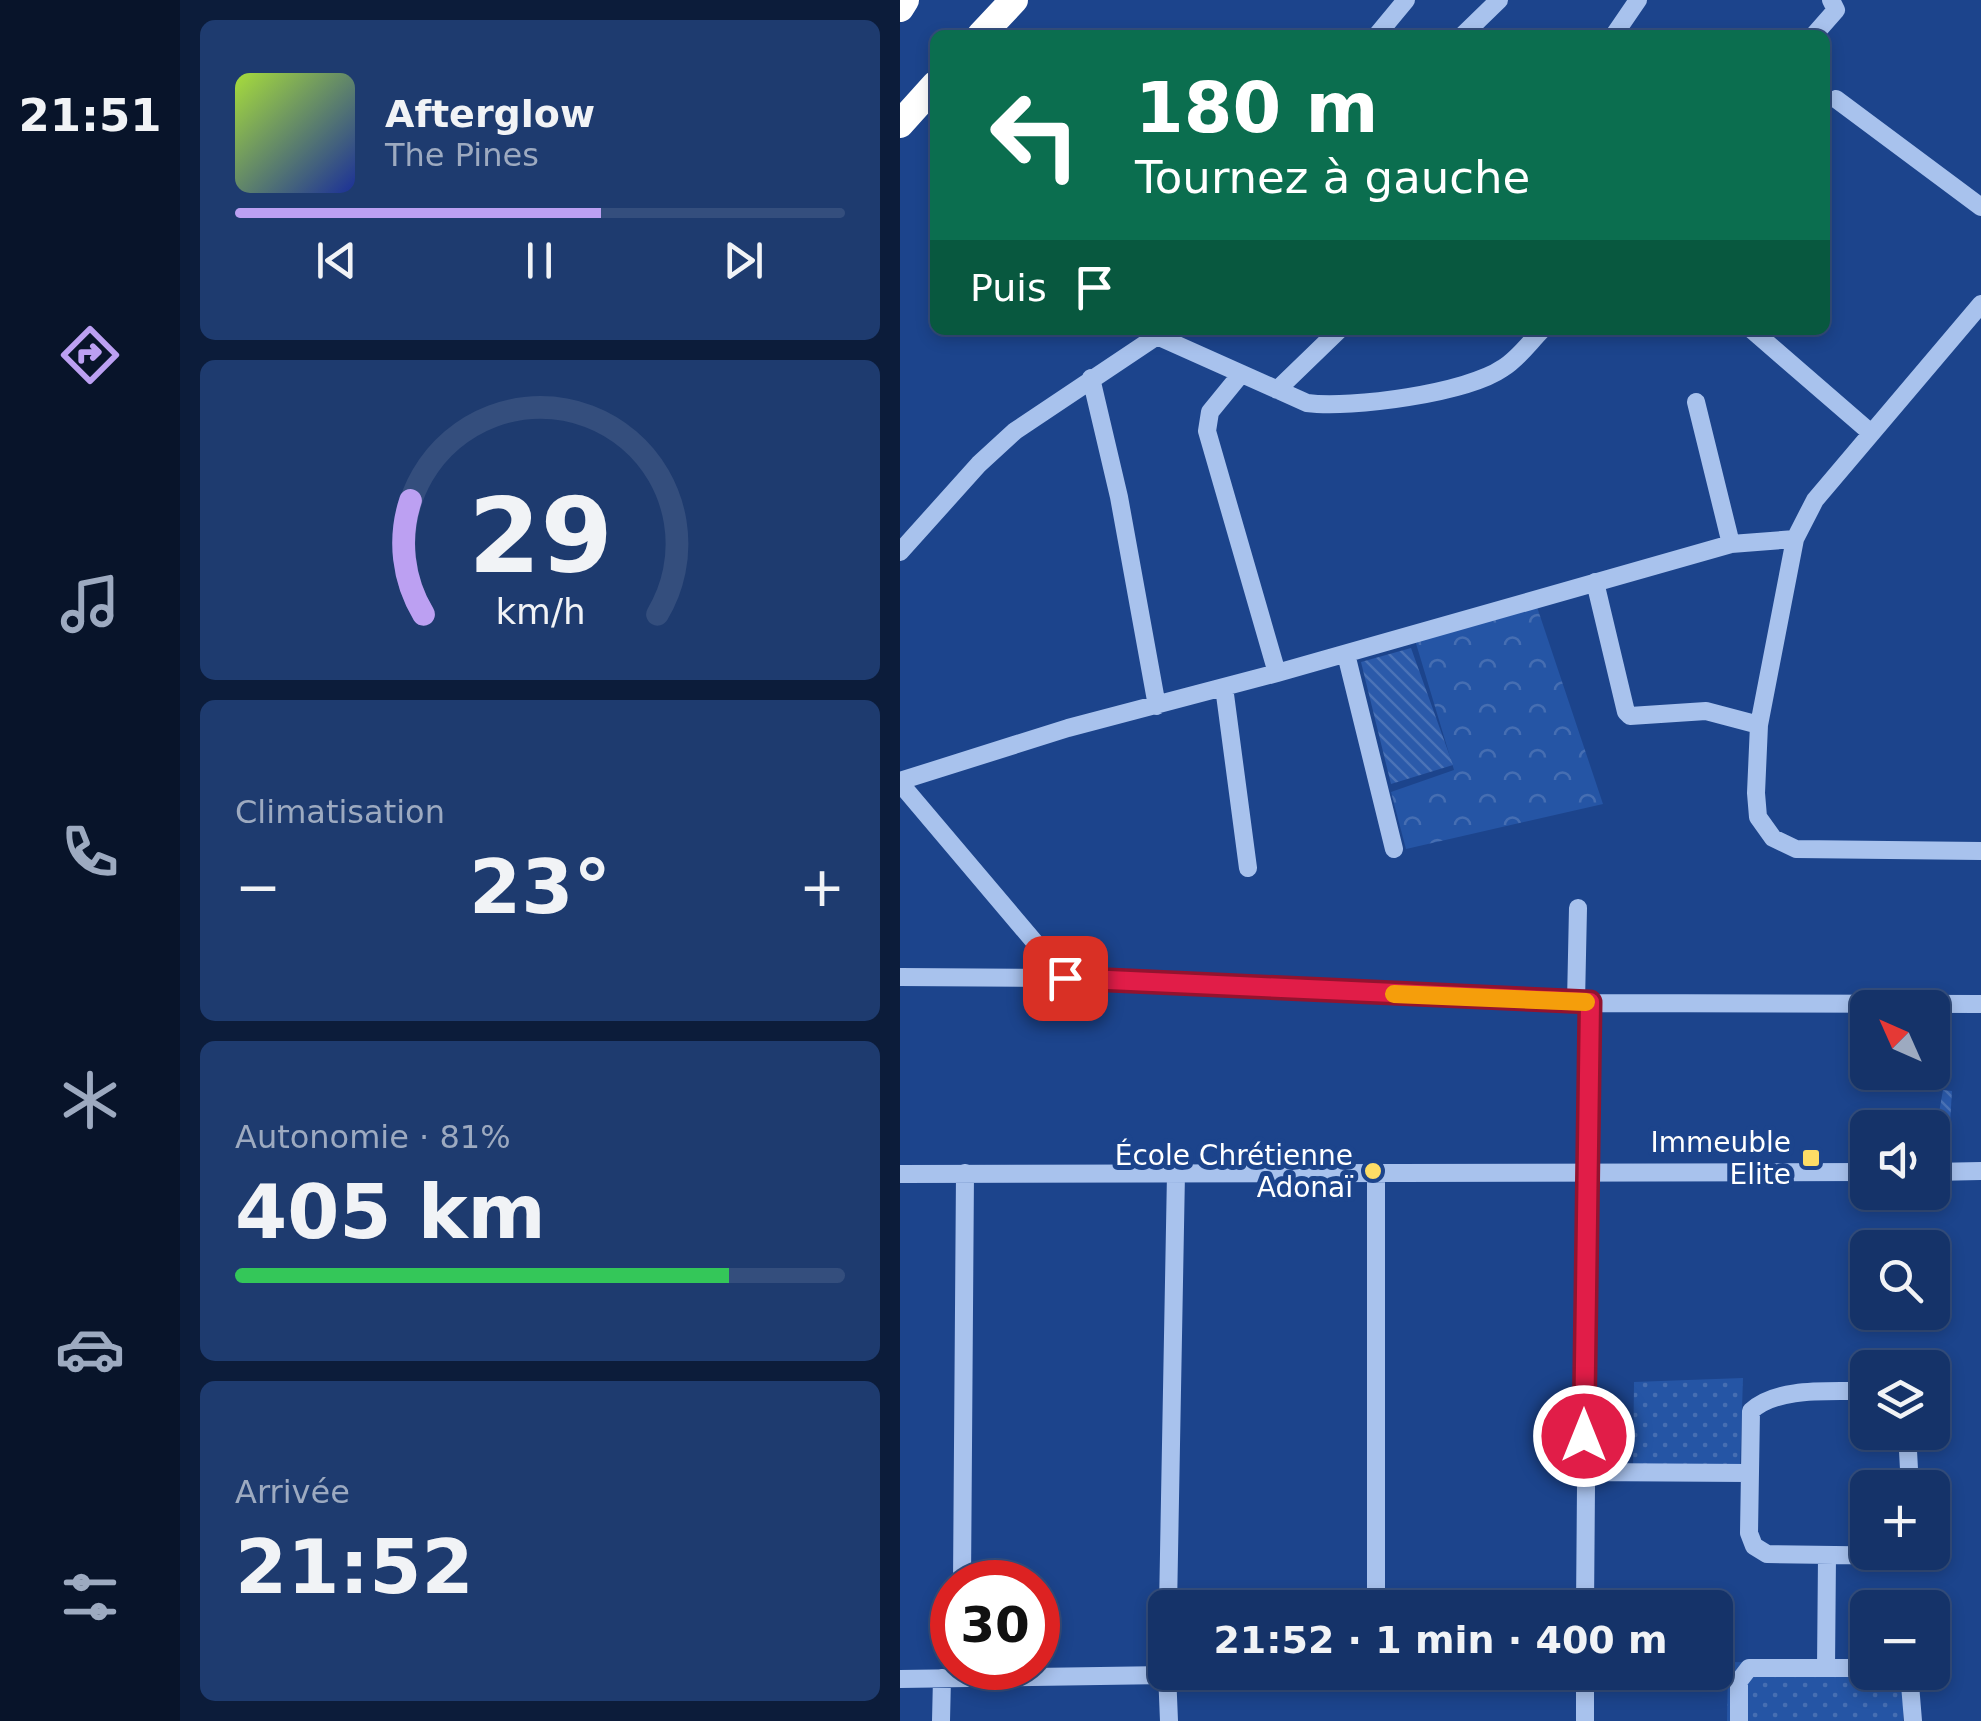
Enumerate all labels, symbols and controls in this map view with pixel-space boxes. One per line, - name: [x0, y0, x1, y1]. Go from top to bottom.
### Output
- text: 180 m: [1135, 67, 1378, 149]
- icon: left: [970, 70, 1100, 200]
- text: 21:51: [18, 89, 162, 142]
- text: Afterglow: [385, 92, 595, 136]
- text: The Pines: [385, 136, 539, 174]
- text: Tournez à gauche: [1135, 151, 1530, 204]
- icon: previous: [309, 233, 364, 288]
- icon: pause: [512, 233, 567, 288]
- icon: next: [716, 233, 771, 288]
- icon: arrive: [1067, 260, 1122, 315]
- text: Puis: [970, 266, 1047, 310]
- icon: directions: [55, 320, 125, 390]
- text: 29: [468, 475, 612, 597]
- icon: music: [55, 569, 125, 639]
- text: km/h: [495, 591, 585, 632]
- text: Climatisation: [235, 793, 445, 831]
- icon: phone: [55, 817, 125, 887]
- text: 23°: [469, 843, 611, 931]
- text: −: [235, 855, 281, 919]
- text: +: [799, 855, 845, 919]
- pin: [1023, 936, 1108, 1021]
- icon: arrive: [1038, 951, 1093, 1006]
- north arrow: [1850, 990, 1950, 1090]
- map controls: [1850, 990, 1950, 1690]
- icon: climate: [55, 1065, 125, 1135]
- button: sound: [1850, 1110, 1950, 1210]
- text: Autonomie · 81%: [235, 1118, 511, 1156]
- place label: Immeuble Elite: [1650, 1126, 1791, 1191]
- place label: École Chrétienne Adonaï: [1115, 1138, 1353, 1204]
- marker: Immeuble Elite: [1800, 1147, 1822, 1169]
- marker: École Chrétienne Adonaï: [1362, 1160, 1384, 1182]
- text: 405 km: [235, 1168, 546, 1256]
- button: search: [1850, 1230, 1950, 1330]
- icon: car: [55, 1314, 125, 1384]
- button: layers: [1850, 1350, 1950, 1450]
- position arrow: [1532, 1384, 1636, 1488]
- button: +: [1850, 1470, 1950, 1570]
- text: Arrivée: [235, 1473, 350, 1511]
- text: 21:52: [235, 1523, 474, 1611]
- speed limit sign: 30: [930, 1560, 1060, 1690]
- icon: filters: [55, 1562, 125, 1632]
- button: −: [1850, 1590, 1950, 1690]
- text: 21:52 · 1 min · 400 m: [1213, 1618, 1668, 1662]

